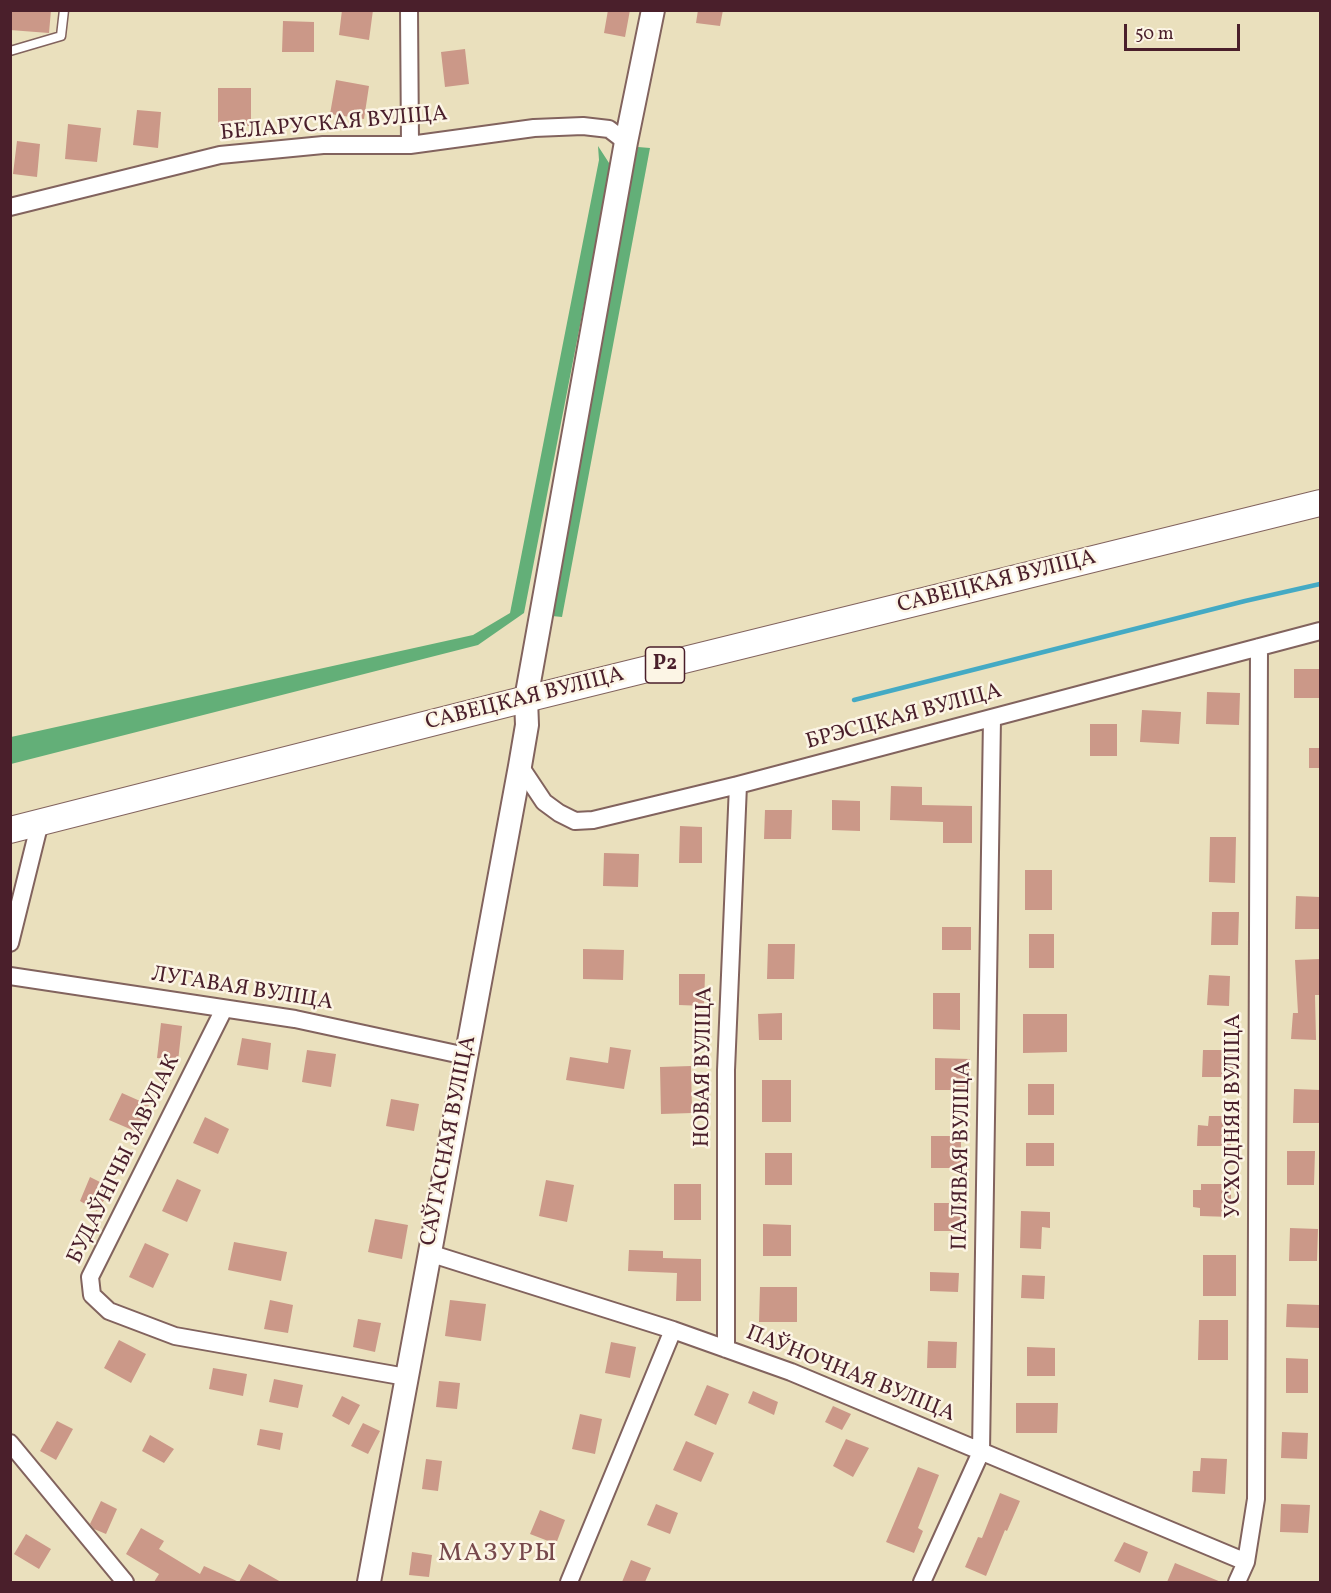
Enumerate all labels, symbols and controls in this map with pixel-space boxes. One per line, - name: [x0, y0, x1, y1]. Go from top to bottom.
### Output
- scale bar: [1127, 12, 1242, 50]
- text: 50 m: [1135, 22, 1174, 47]
- street label: БЕЛАРУСКАЯ ВУЛІЦА: [219, 102, 449, 148]
- street label: САВЕЦКАЯ ВУЛІЦА: [895, 546, 1099, 620]
- road number: Р2: [646, 647, 684, 683]
- street label: САВЕЦКАЯ ВУЛІЦА: [423, 663, 627, 737]
- street label: БРЭСЦКАЯ ВУЛІЦА: [803, 679, 1005, 757]
- street label: ЛУГАВАЯ ВУЛІЦА: [149, 963, 335, 1017]
- street label: НОВАЯ ВУЛІЦА: [690, 986, 720, 1148]
- street label: УСХОДНЯЯ ВУЛІЦА: [1222, 1014, 1248, 1218]
- street label: САЎГАСНАЯ ВУЛІЦА: [417, 1034, 483, 1248]
- street label: БУДАЎНІЧЫ ЗАВУЛАК: [63, 1051, 187, 1269]
- street label: ПАЛЯВАЯ ВУЛІЦА: [948, 1061, 978, 1251]
- street label: ПАЎНОЧНАЯ ВУЛІЦА: [742, 1321, 958, 1429]
- district label: МАЗУРЫ: [438, 1539, 558, 1571]

